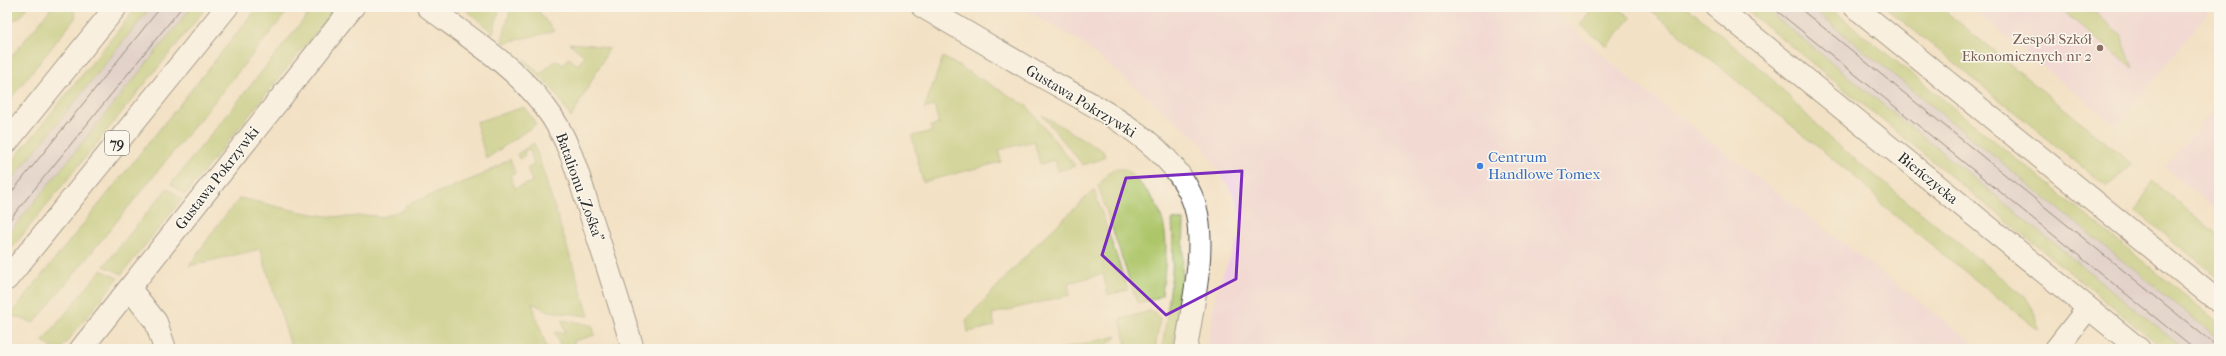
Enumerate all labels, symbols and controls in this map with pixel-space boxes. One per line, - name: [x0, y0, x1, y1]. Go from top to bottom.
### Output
- place label: Zespół Szkół Ekonomicznych nr 2: [1961, 30, 2093, 65]
- marker: Zespół Szkół Ekonomicznych nr 2: [2095, 43, 2105, 53]
- street label: Gustawa Pokrzywki: [1022, 61, 1140, 141]
- street label: Gustawa Pokrzywki: [171, 122, 263, 233]
- street label: Batalionu „Zośka”: [552, 130, 608, 244]
- road number: 79: [105, 131, 129, 155]
- place label: Centrum Handlowe Tomex: [1488, 148, 1600, 183]
- street label: Bieńczycka: [1894, 148, 1963, 208]
- marker: Centrum Handlowe Tomex: [1475, 161, 1485, 171]

